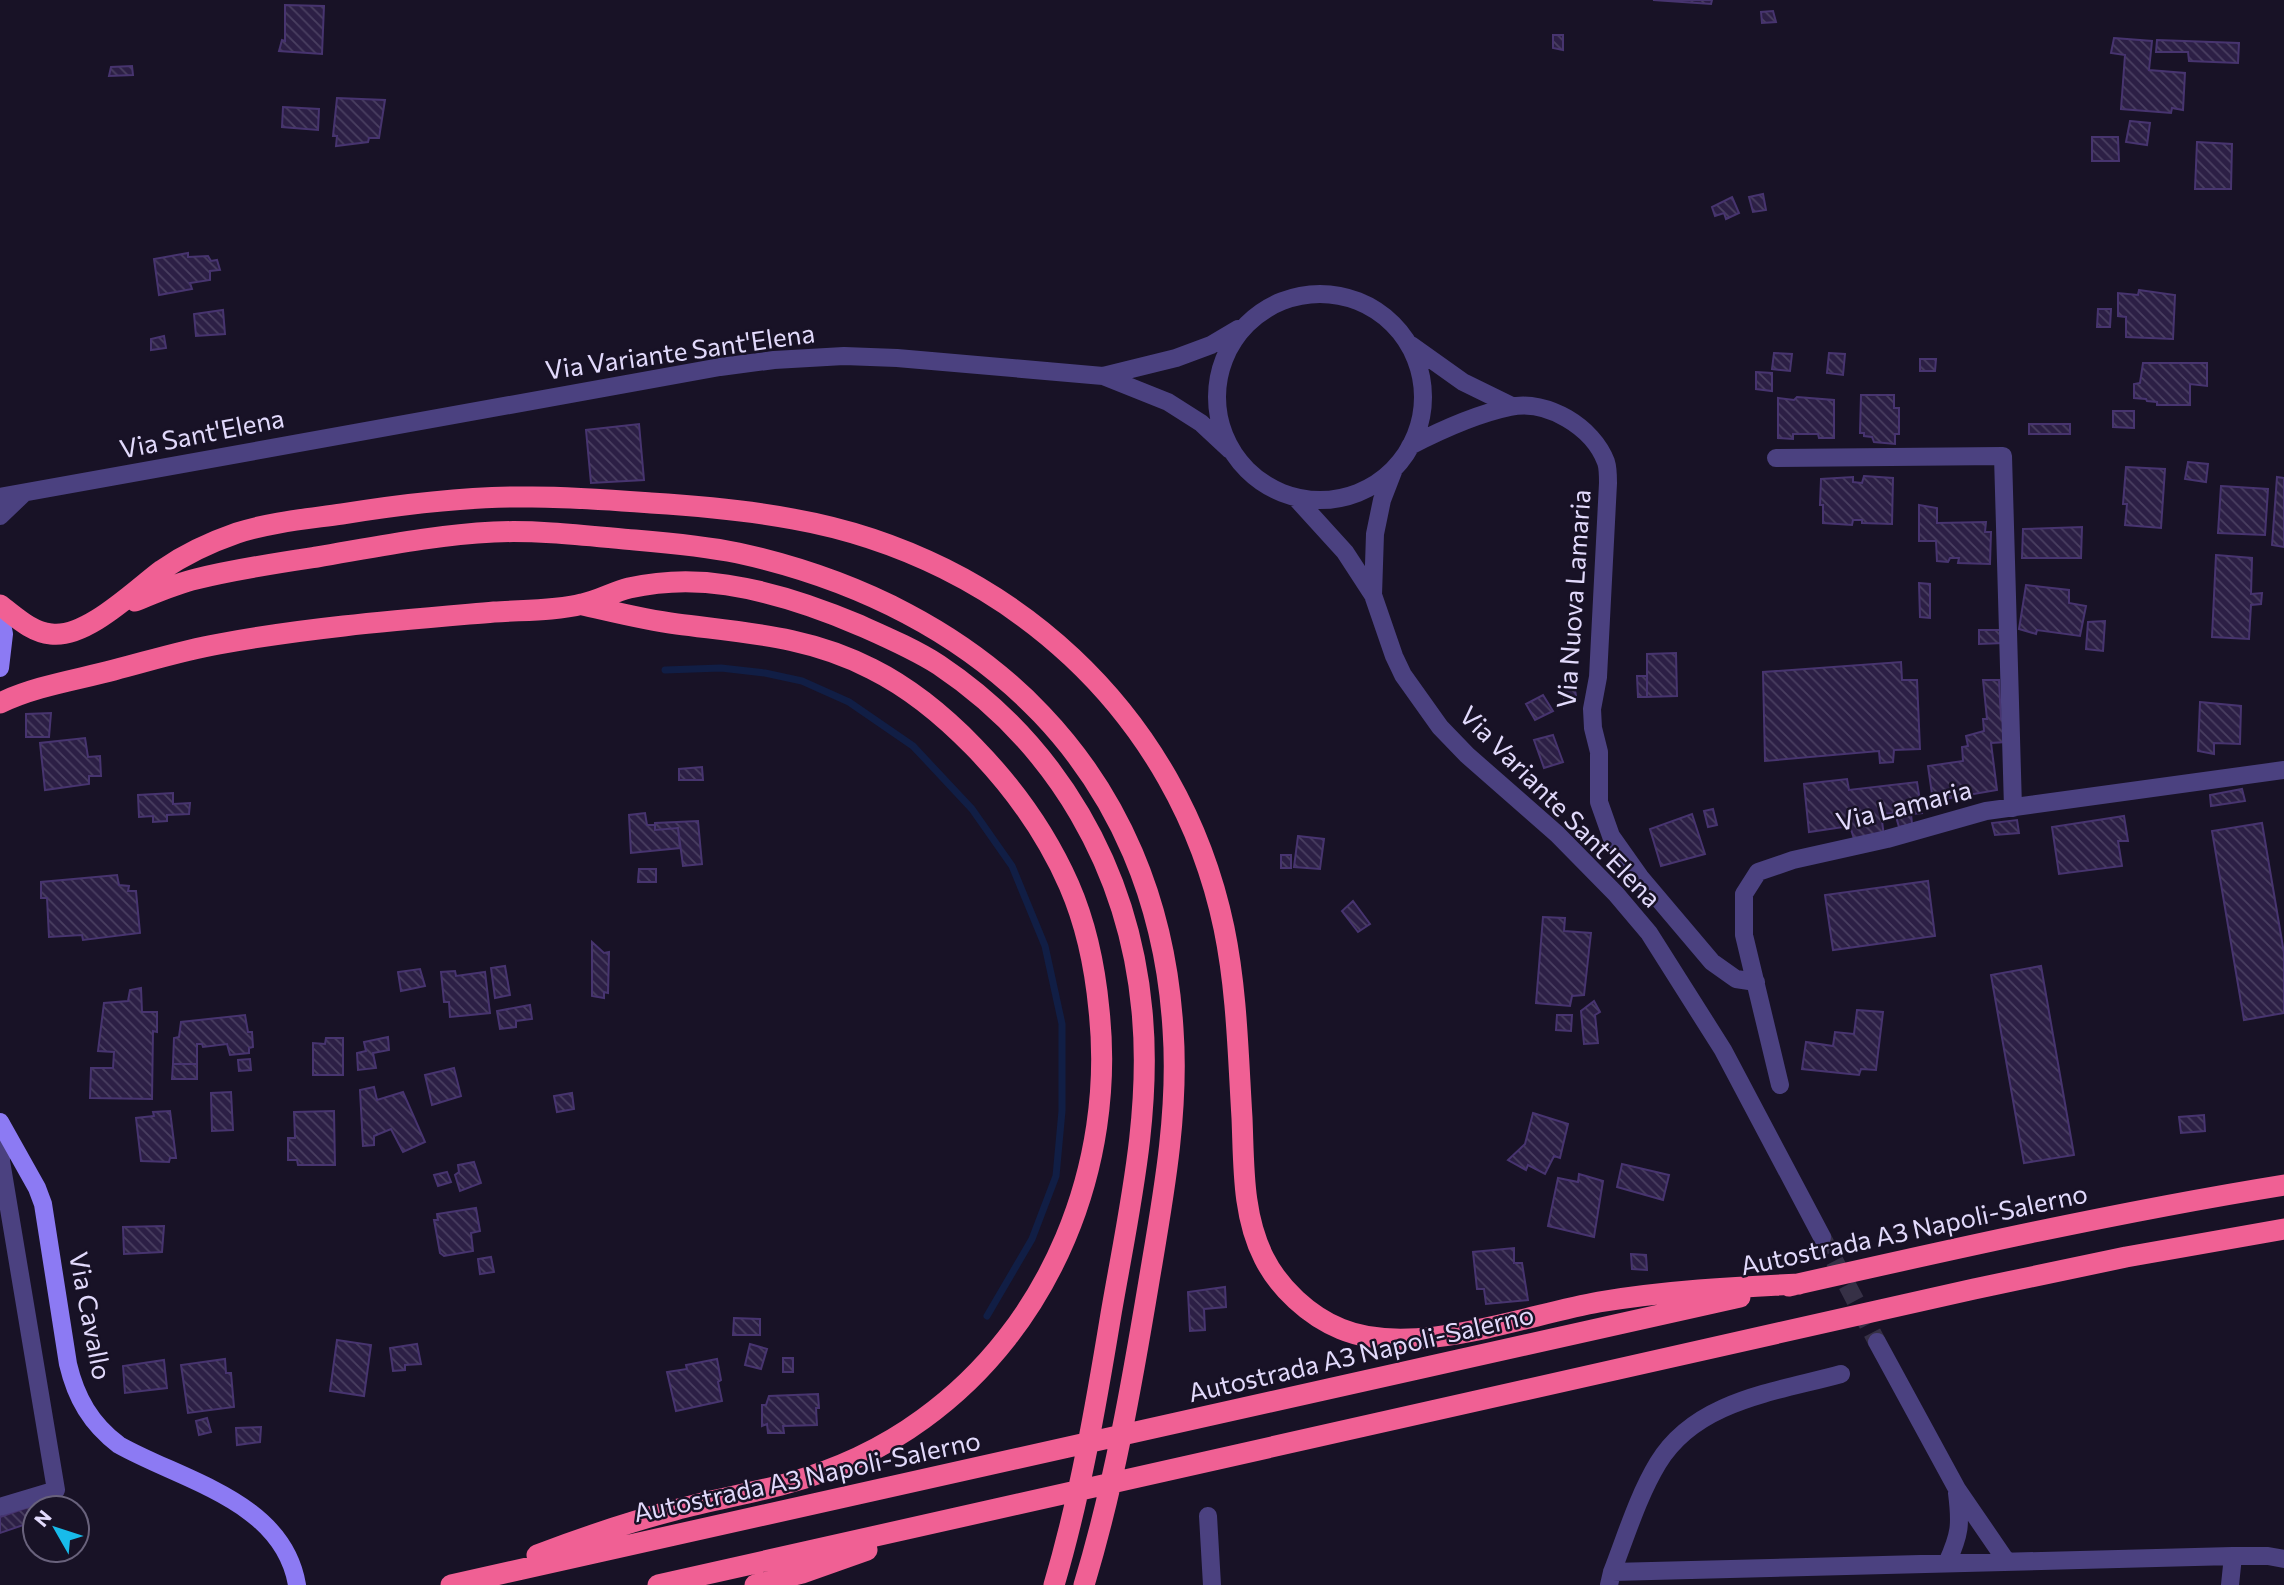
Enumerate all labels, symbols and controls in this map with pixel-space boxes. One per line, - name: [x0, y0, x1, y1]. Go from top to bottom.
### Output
- street label: Via Variante Sant'Elena: [543, 316, 817, 385]
- street label: Via Sant'Elena: [117, 401, 287, 464]
- street label: Via Nuova Lamaria: [1549, 488, 1596, 709]
- street label: Via Variante Sant'Elena: [1454, 699, 1668, 913]
- street label: Via Lamaria: [1833, 773, 1975, 836]
- street label: Autostrada A3 Napoli-Salerno: [1737, 1177, 2090, 1280]
- street label: Via Cavallo: [64, 1249, 119, 1382]
- street label: Autostrada A3 Napoli-Salerno: [1185, 1298, 1537, 1407]
- street label: Autostrada A3 Napoli-Salerno: [630, 1424, 983, 1527]
- north arrow: [21, 1494, 91, 1564]
- text: N: [29, 1505, 56, 1531]

